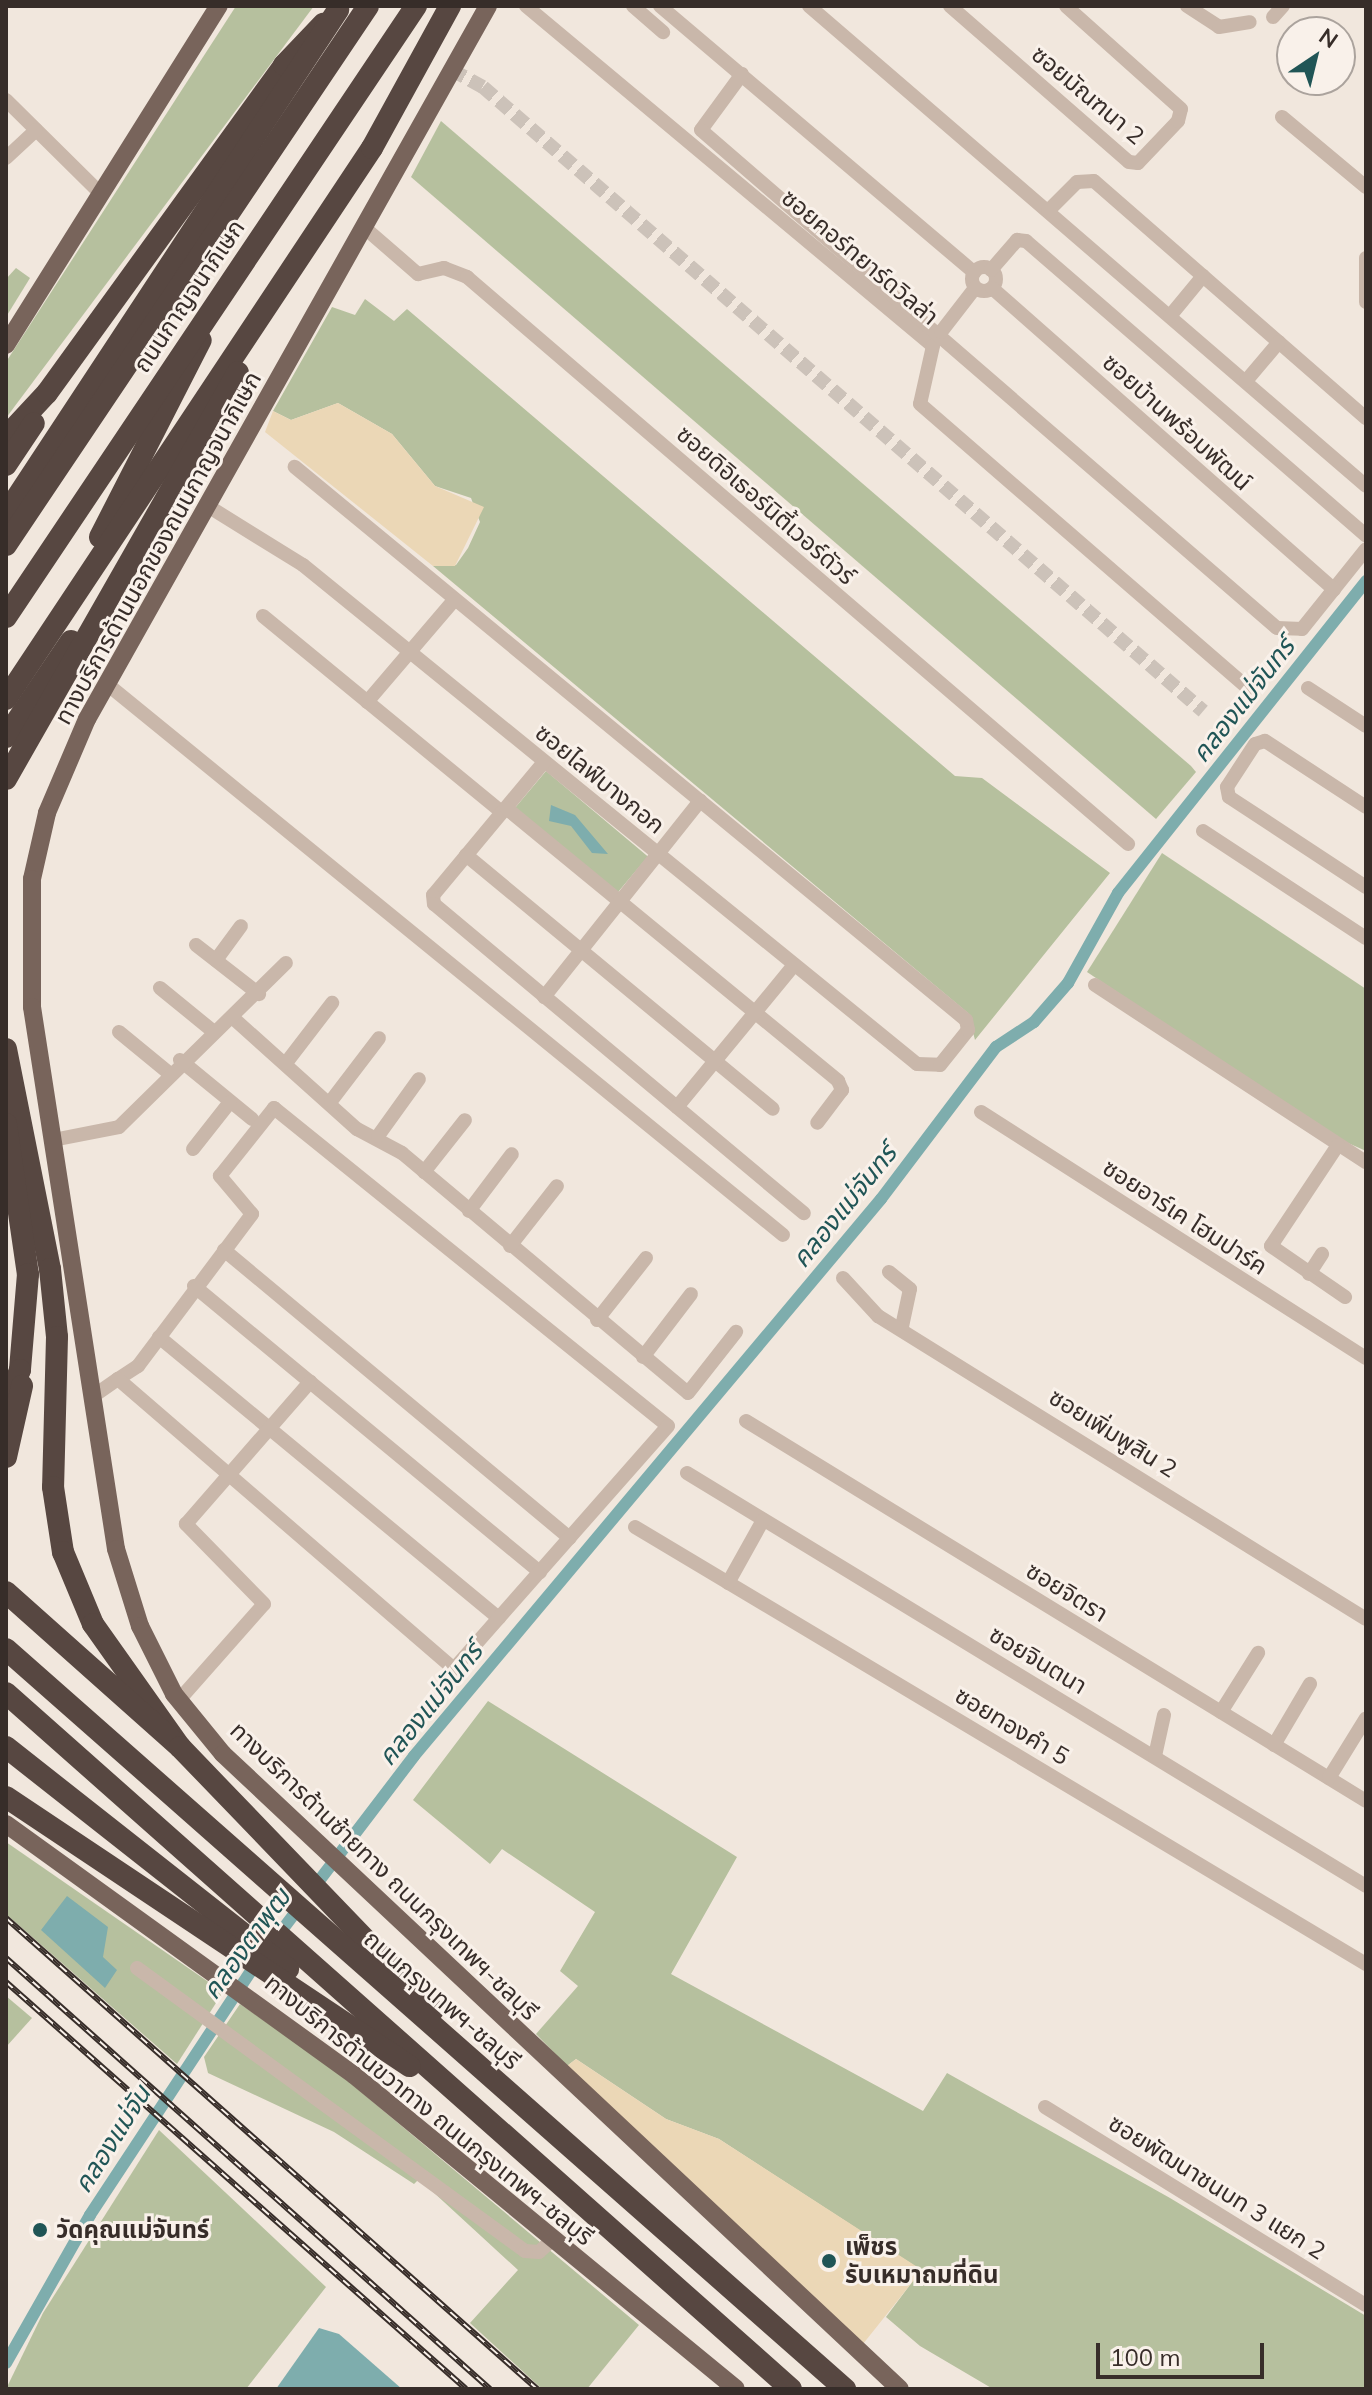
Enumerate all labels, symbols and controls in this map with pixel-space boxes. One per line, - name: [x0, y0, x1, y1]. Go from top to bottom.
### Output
- north arrow: [1276, 16, 1356, 96]
- text: N: [1314, 22, 1343, 54]
- street label: ซอยมัณฑนา 2: [1026, 40, 1150, 150]
- street label: ซอยคอร์ทยาร์ดวิลล่า: [776, 183, 944, 331]
- street label: ถนนกาญจนาภิเษก: [127, 214, 251, 378]
- street label: ซอยบ้านพร้อมพัฒน์: [1097, 348, 1257, 496]
- street label: ทางบริการด้านนอกของถนนกาญจนาภิเษก: [49, 366, 267, 730]
- street label: ซอยดิอิเธอร์นิตี้เวอร์ดัวร์: [671, 420, 861, 590]
- water label: คลองแม่จันทร์: [1185, 632, 1301, 768]
- street label: ซอยไลฟ์บางกอก: [529, 718, 671, 840]
- water label: คลองแม่จันทร์: [785, 1138, 903, 1274]
- street label: ซอยอาร์เค โฮมปาร์ค: [1097, 1153, 1273, 1281]
- street label: ซอยเพิ่มพูสิน 2: [1044, 1382, 1182, 1484]
- street label: ซอยจิตรา: [1021, 1556, 1113, 1628]
- street label: ซอยจินตนา: [984, 1620, 1092, 1700]
- water label: คลองแม่จันทร์: [371, 1636, 489, 1772]
- street label: ซอยทองคำ 5: [950, 1681, 1074, 1771]
- street label: ทางบริการด้านซ้ายทาง ถนนกรุงเทพฯ-ชลบุรี: [224, 1716, 544, 2026]
- water label: คลองตาพุฒ: [196, 1883, 296, 2005]
- street label: ถนนกรุงเทพฯ-ชลบุรี: [358, 1924, 526, 2076]
- street label: ทางบริการด้านขวาทาง ถนนกรุงเทพฯ-ชลบุรี: [259, 1969, 599, 2251]
- water label: คลองแม่จัน: [67, 2080, 157, 2198]
- street label: ซอยพัฒนาชนบท 3 แยก 2: [1103, 2108, 1331, 2266]
- place label: วัดคุณแม่จันทร์: [56, 2216, 209, 2244]
- marker: วัดคุณแม่จันทร์: [31, 2221, 49, 2239]
- place label: เพ็ชร รับเหมาถมที่ดิน: [845, 2233, 998, 2289]
- marker: เพ็ชร รับเหมาถมที่ดิน: [820, 2252, 838, 2270]
- scale bar: [1100, 2327, 1268, 2377]
- text: 100 m: [1110, 2342, 1181, 2372]

